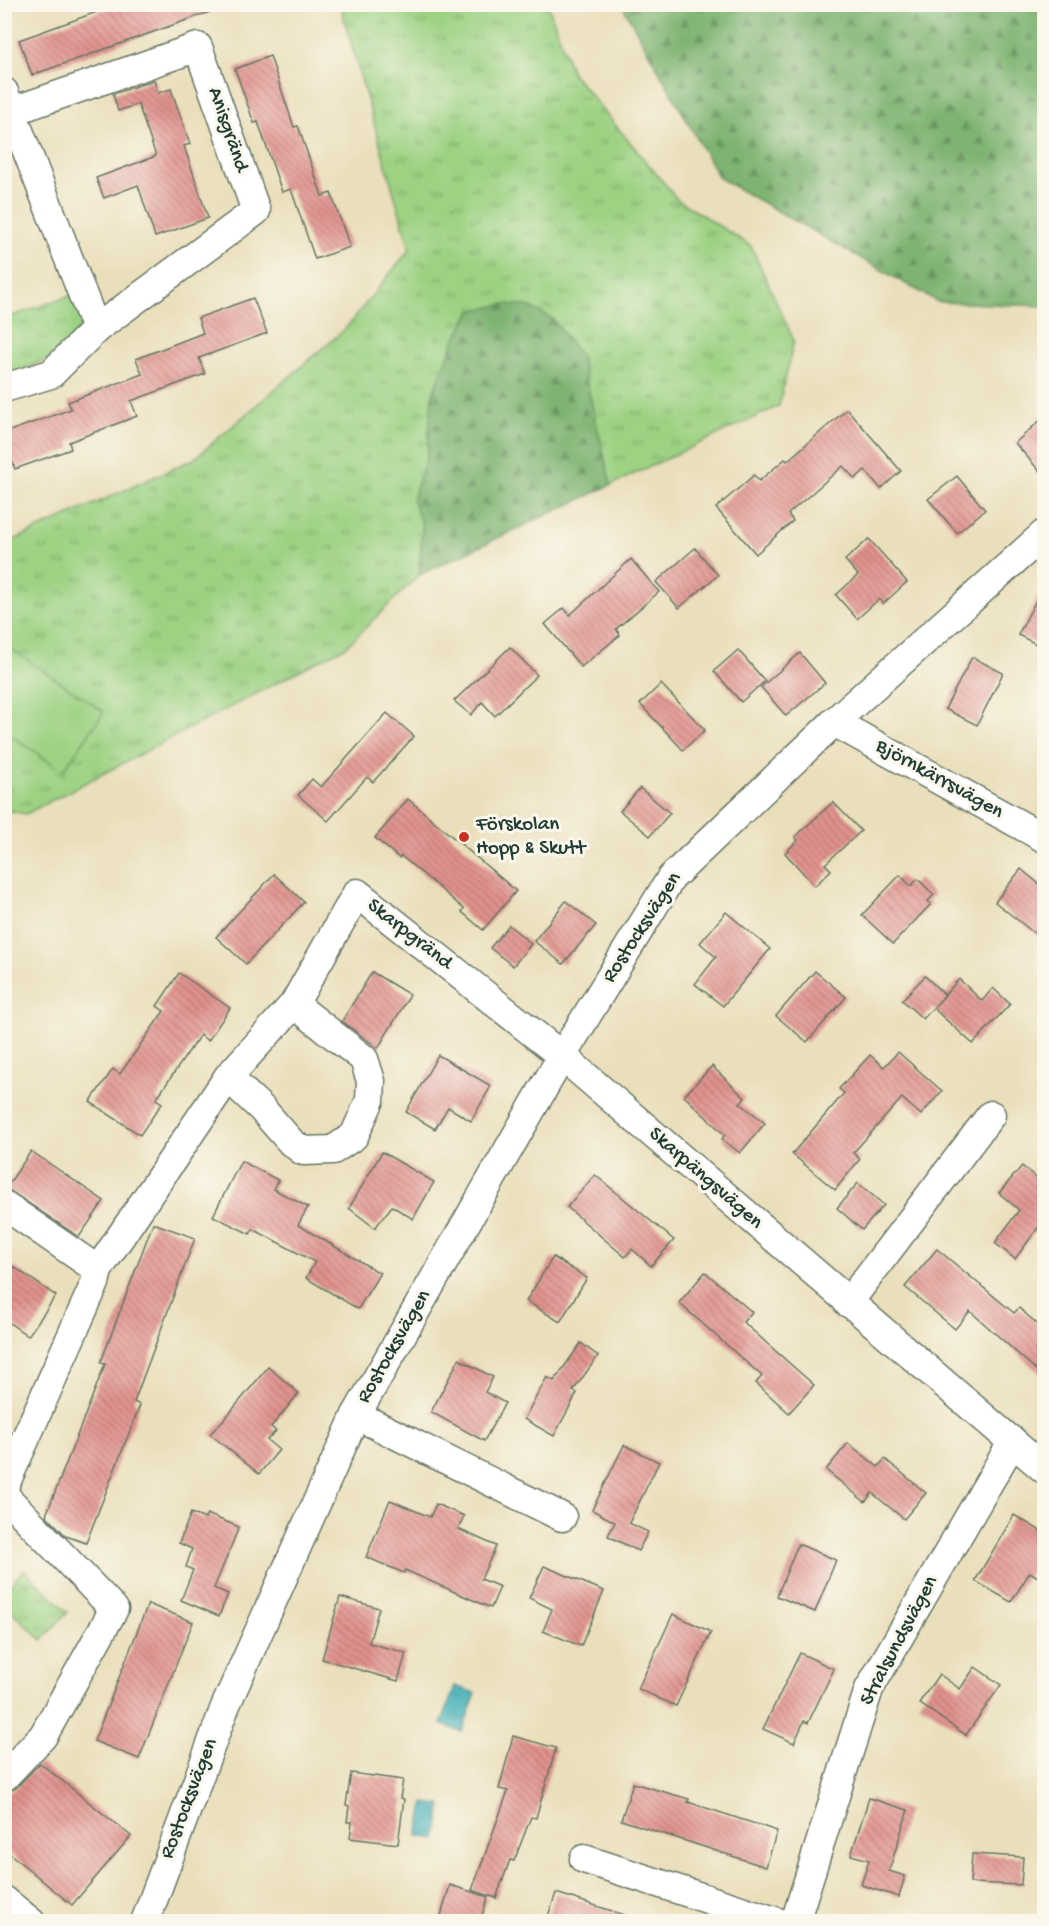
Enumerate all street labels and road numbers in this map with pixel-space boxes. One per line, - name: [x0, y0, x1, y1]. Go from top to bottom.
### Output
- street label: Anisgränd: [201, 84, 254, 177]
- street label: Björnkärrsvägen: [870, 734, 1007, 825]
- street label: Rostocksvägen: [598, 868, 688, 988]
- street label: Skarpgränd: [361, 894, 458, 977]
- street label: Skarpängsvägen: [643, 1122, 767, 1236]
- street label: Rostocksvägen: [352, 1286, 438, 1408]
- street label: Stralsundsvägen: [855, 1572, 945, 1710]
- street label: Rostocksvägen: [156, 1735, 224, 1863]

